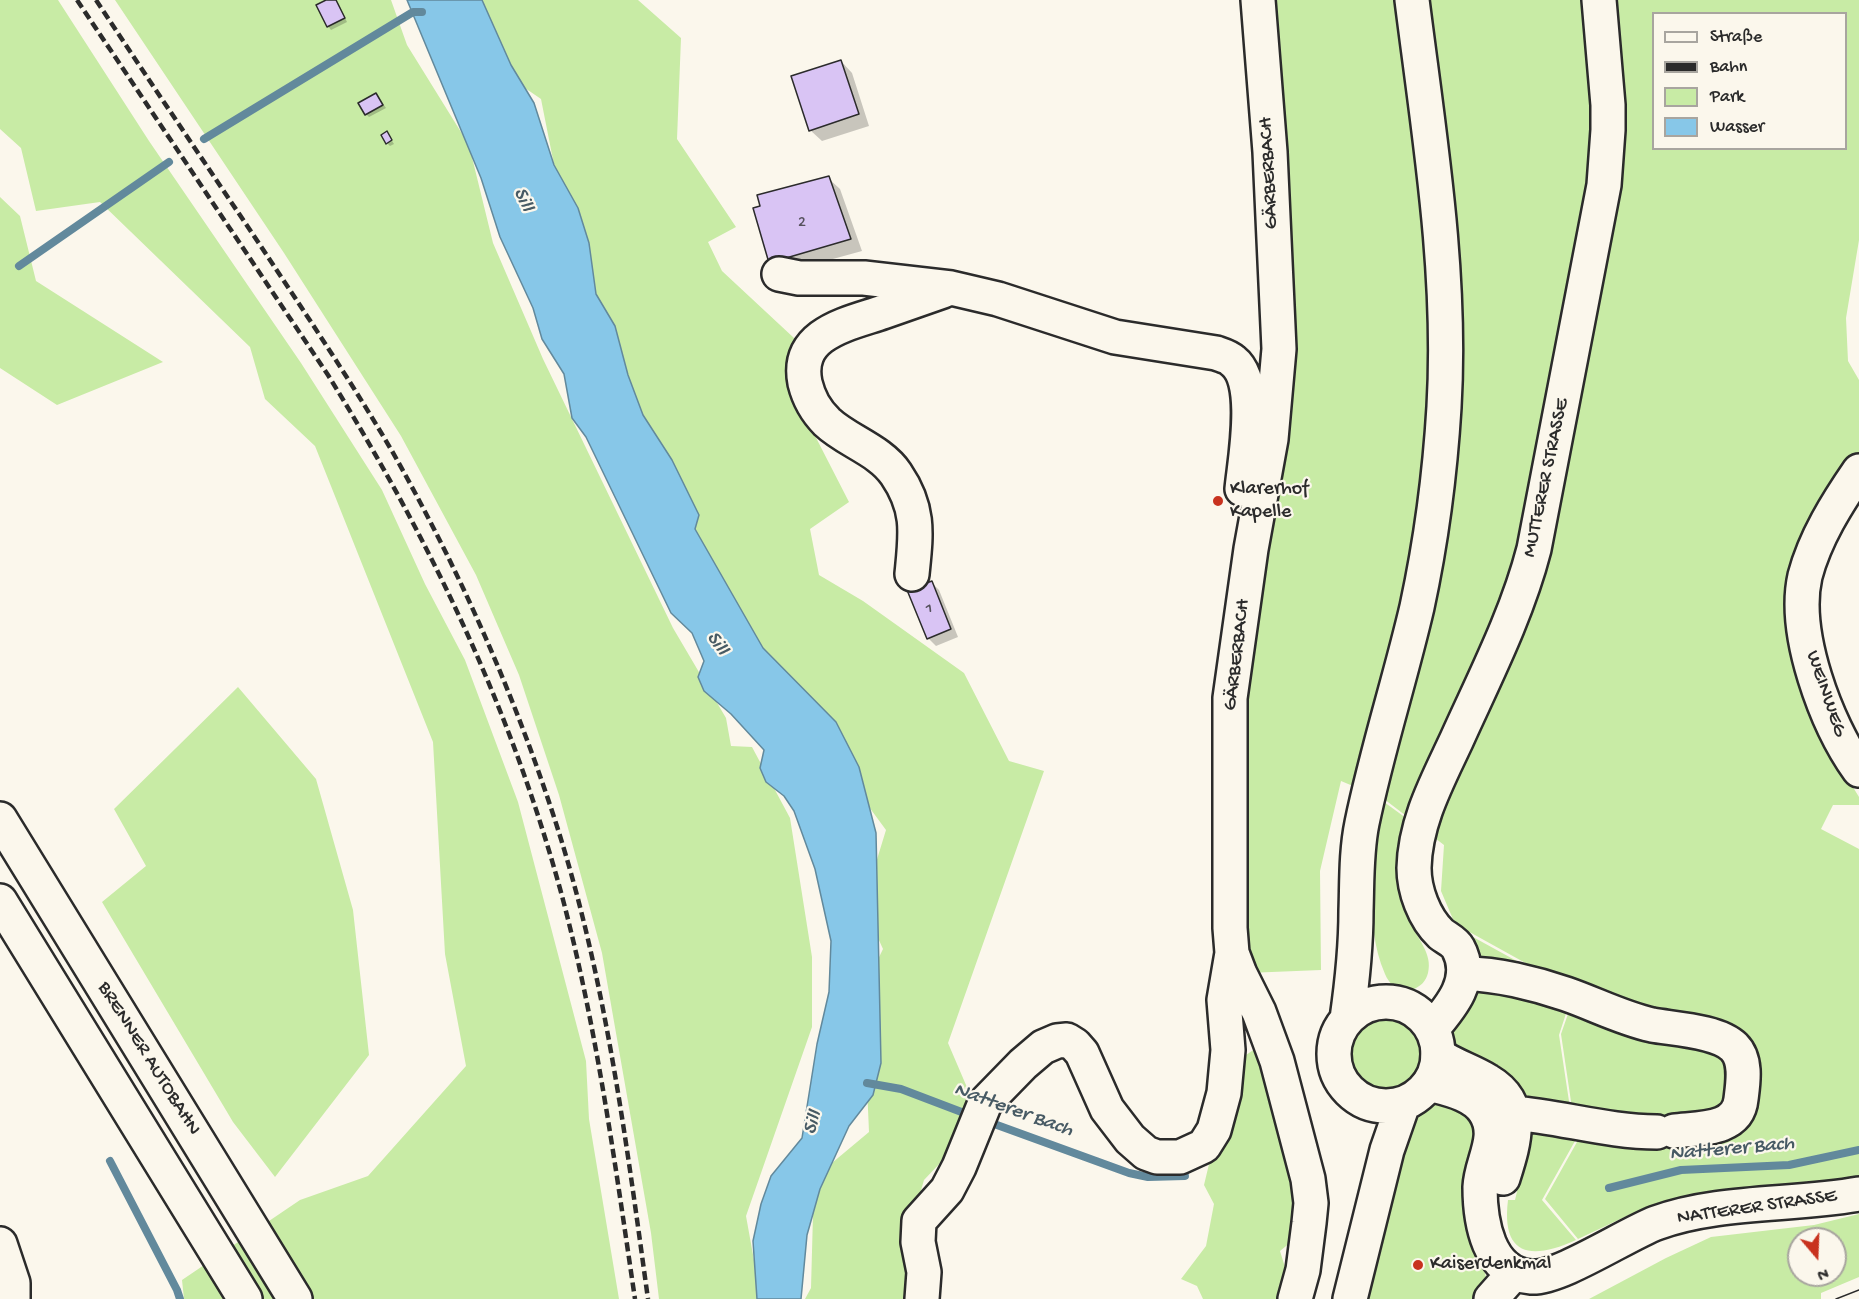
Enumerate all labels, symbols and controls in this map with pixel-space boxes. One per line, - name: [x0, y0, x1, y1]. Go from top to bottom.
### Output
- legend: [1652, 12, 1847, 150]
- text: Straße: [1710, 27, 1762, 48]
- text: Bahn: [1710, 57, 1747, 78]
- text: Park: [1710, 87, 1744, 108]
- street label: GÄRBERBACH: [1255, 116, 1285, 230]
- text: Wasser: [1710, 117, 1764, 138]
- water label: Sill: [506, 184, 538, 216]
- house number: 2: [798, 214, 806, 234]
- street label: MUTTERER STRASSE: [1518, 396, 1576, 560]
- place label: Klarerhof Kapelle: [1230, 478, 1308, 525]
- marker: Klarerhof Kapelle: [1211, 494, 1225, 508]
- street label: GÄRBERBACH: [1219, 598, 1257, 712]
- house number: 1: [926, 600, 932, 620]
- water label: Sill: [699, 627, 733, 661]
- street label: WEINWEG: [1799, 648, 1851, 740]
- street label: BRENNER AUTOBAHN: [91, 978, 205, 1140]
- water label: Natterer Bach: [950, 1078, 1076, 1144]
- water label: Sill: [798, 1108, 830, 1138]
- water label: Natterer Bach: [1669, 1132, 1795, 1168]
- street label: NATTERER STRASSE: [1676, 1185, 1838, 1231]
- north arrow: [1787, 1227, 1847, 1287]
- place label: Kaiserdenkmal: [1430, 1253, 1551, 1277]
- marker: Kaiserdenkmal: [1411, 1258, 1425, 1272]
- text: N: [1814, 1262, 1830, 1283]

